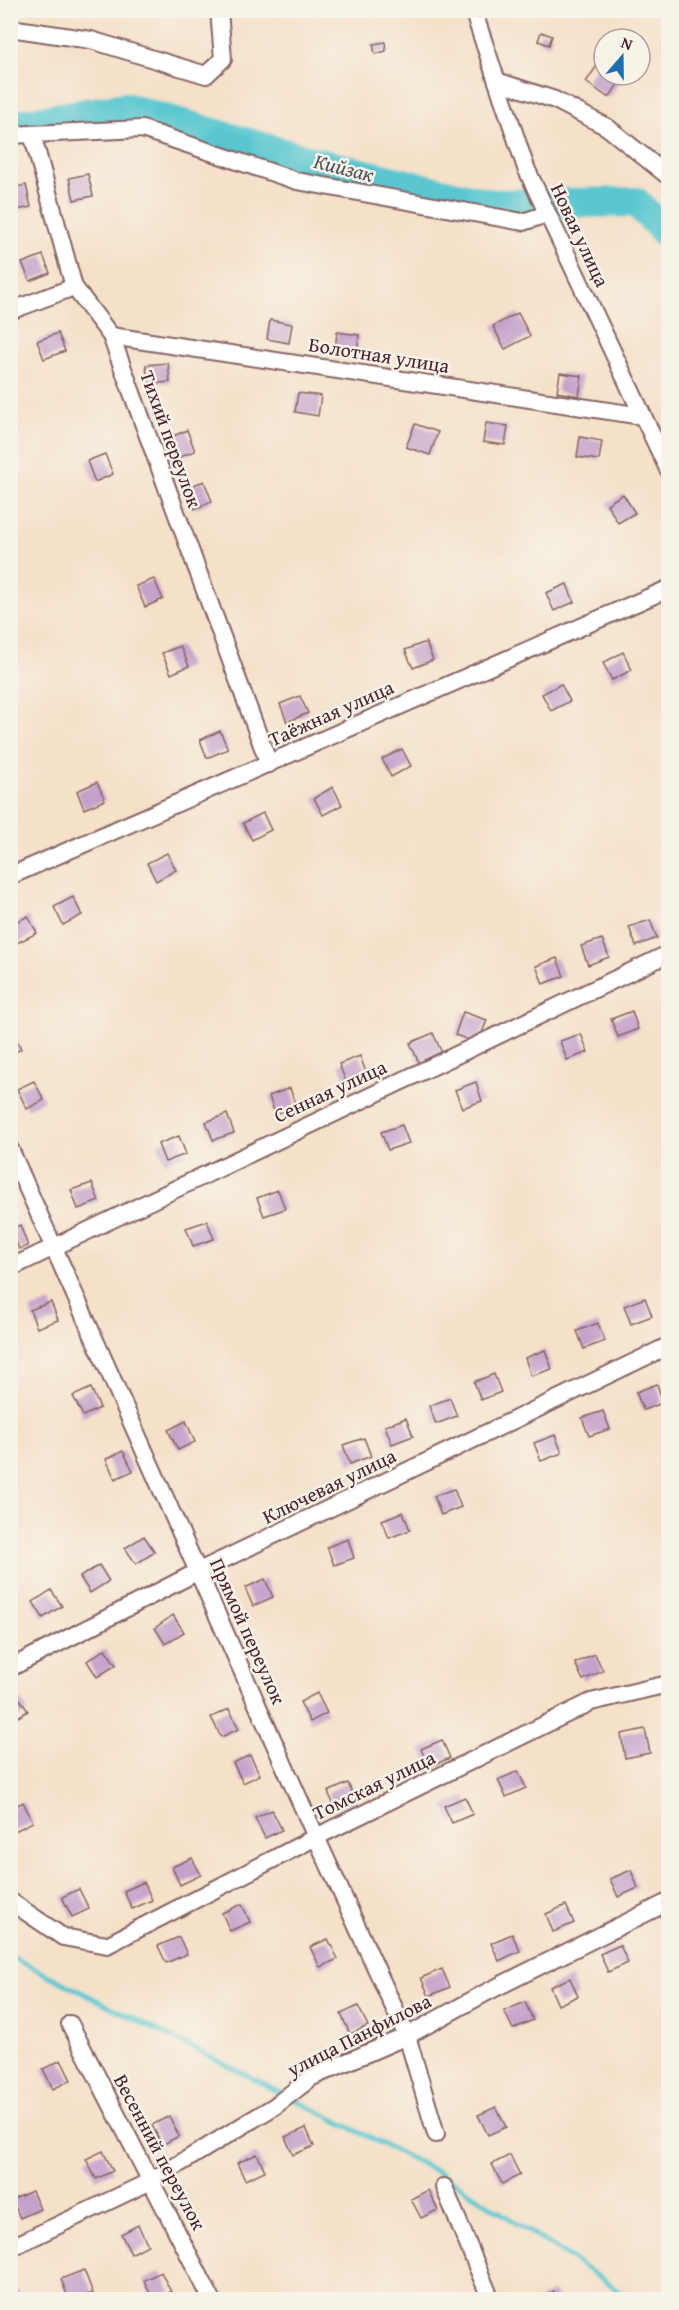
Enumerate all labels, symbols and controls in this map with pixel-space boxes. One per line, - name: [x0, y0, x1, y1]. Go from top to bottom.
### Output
- north arrow: [592, 27, 652, 87]
- text: N: [618, 30, 637, 56]
- water label: Кийзак: [311, 145, 377, 190]
- street label: Новая улица: [544, 178, 617, 292]
- street label: Болотная улица: [307, 329, 452, 380]
- street label: Тихий переулок: [133, 366, 210, 512]
- street label: Таёжная улица: [264, 672, 399, 753]
- street label: Сенная улица: [269, 1052, 391, 1129]
- street label: Ключевая улица: [257, 1440, 401, 1531]
- street label: Прямой переулок: [203, 1553, 294, 1709]
- street label: Томская улица: [308, 1742, 440, 1827]
- street label: улица Панфилова: [281, 1986, 436, 2084]
- street label: Весенний переулок: [107, 2069, 214, 2235]

